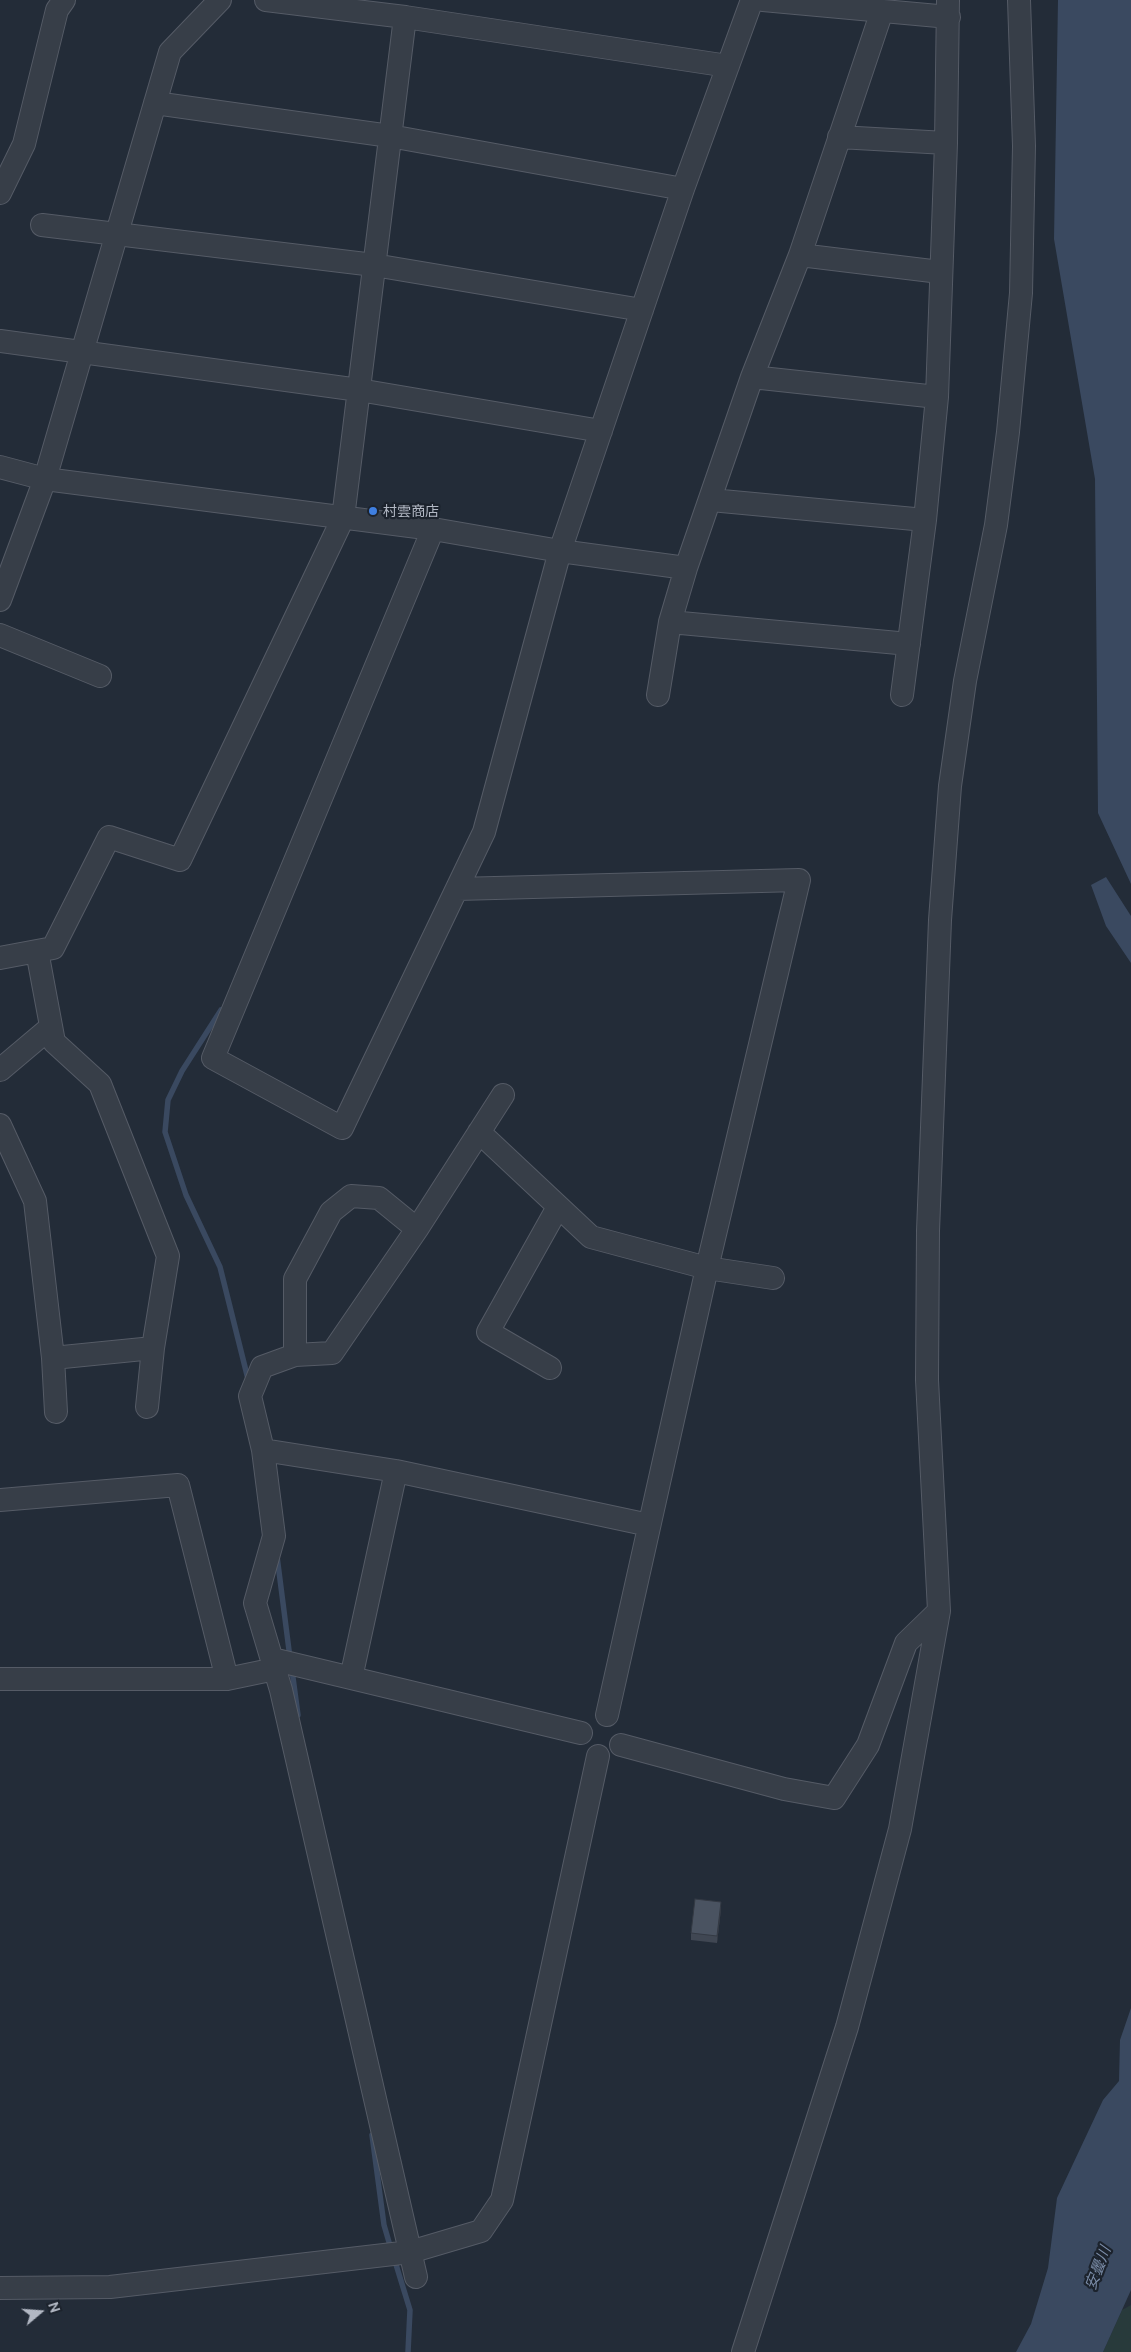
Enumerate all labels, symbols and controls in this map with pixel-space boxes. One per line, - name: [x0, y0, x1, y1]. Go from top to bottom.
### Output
- place label: 村雲商店: [383, 503, 439, 519]
- marker: 村雲商店: [367, 505, 379, 517]
- water label: 安曇川: [1082, 2244, 1114, 2292]
- north arrow: [15, 2287, 65, 2337]
- text: N: [45, 2300, 63, 2315]

